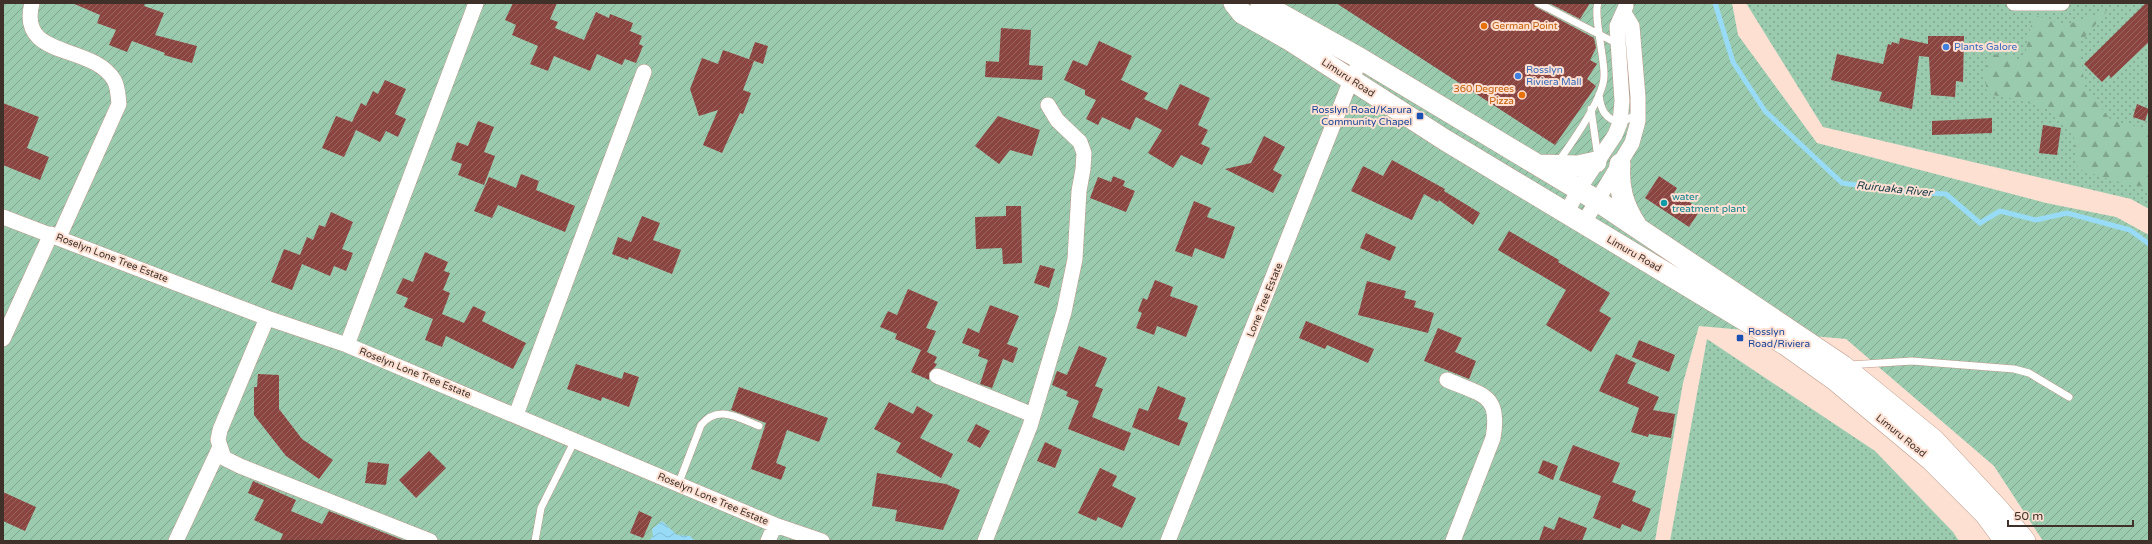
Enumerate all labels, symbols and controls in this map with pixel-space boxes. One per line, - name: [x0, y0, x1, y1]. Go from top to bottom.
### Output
- place label: German Point: [1492, 20, 1558, 32]
- marker: German Point: [1479, 21, 1489, 31]
- place label: Plants Galore: [1954, 41, 2017, 53]
- marker: Plants Galore: [1941, 42, 1951, 52]
- street label: Limuru Road: [1319, 56, 1377, 100]
- place label: Rosslyn Riviera Mall: [1526, 64, 1581, 88]
- marker: Rosslyn Riviera Mall: [1513, 71, 1523, 81]
- place label: 360 Degrees Pizza: [1453, 83, 1514, 107]
- marker: 360 Degrees Pizza: [1517, 90, 1527, 100]
- place label: Rosslyn Road/Karura Community Chapel: [1311, 104, 1412, 128]
- marker: Rosslyn Road/Karura Community Chapel: [1415, 111, 1425, 121]
- water label: Ruiruaka River: [1855, 179, 1934, 200]
- place label: water treatment plant: [1672, 191, 1746, 215]
- marker: water treatment plant: [1659, 198, 1669, 208]
- street label: Roselyn Lone Tree Estate: [54, 231, 170, 285]
- street label: Limuru Road: [1605, 234, 1663, 274]
- street label: Lone Tree Estate: [1245, 261, 1286, 339]
- place label: Rosslyn Road/Riviera: [1748, 326, 1810, 350]
- marker: Rosslyn Road/Riviera: [1735, 333, 1745, 343]
- street label: Roselyn Lone Tree Estate: [357, 345, 473, 401]
- street label: Limuru Road: [1873, 412, 1929, 460]
- street label: Roselyn Lone Tree Estate: [656, 470, 771, 528]
- scale bar: [2008, 502, 2133, 528]
- text: 50 m: [2014, 509, 2043, 523]

